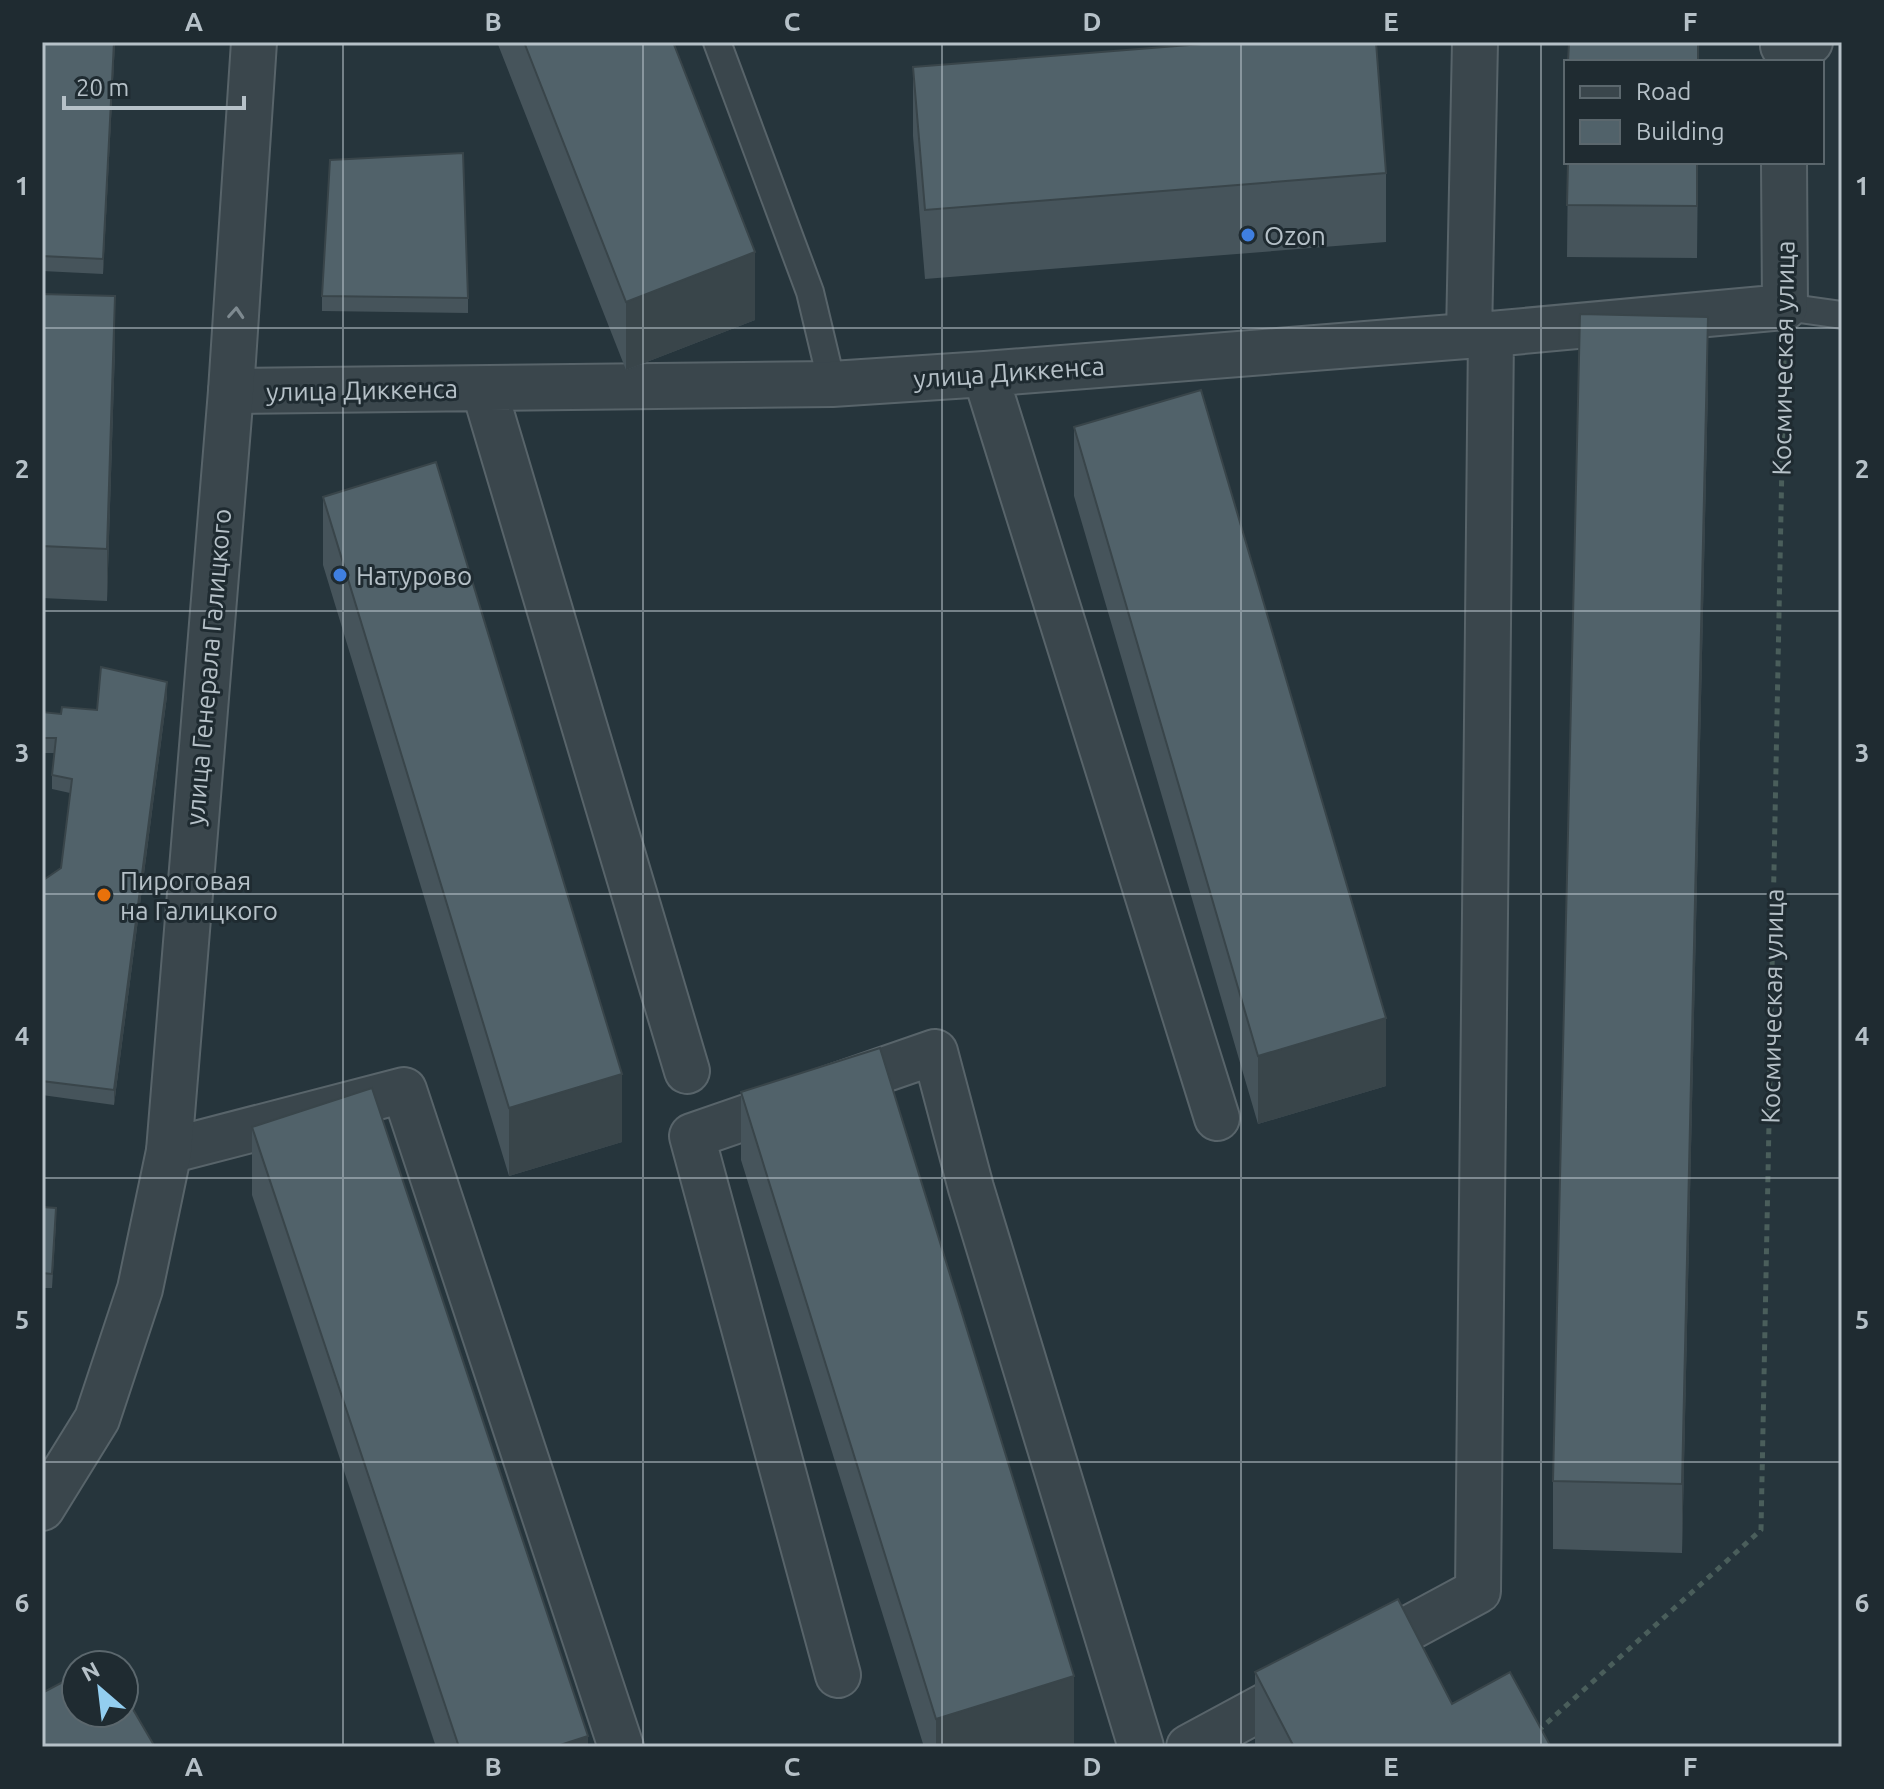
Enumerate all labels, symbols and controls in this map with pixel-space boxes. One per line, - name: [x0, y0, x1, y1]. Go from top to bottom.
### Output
- text: A: [185, 7, 204, 36]
- text: B: [484, 7, 502, 36]
- text: C: [784, 7, 801, 36]
- text: D: [1083, 7, 1101, 36]
- text: E: [1383, 7, 1399, 36]
- text: F: [1683, 7, 1697, 36]
- scale bar: [64, 60, 244, 110]
- legend: [1564, 60, 1824, 164]
- text: 20 m: [76, 74, 129, 101]
- text: Road: [1636, 78, 1691, 105]
- text: Building: [1636, 118, 1724, 145]
- text: 1: [15, 171, 29, 200]
- text: 1: [1855, 171, 1869, 200]
- place label: Ozon: [1264, 221, 1326, 250]
- marker: Ozon: [1239, 226, 1257, 244]
- street label: Космическая улица: [1766, 240, 1800, 476]
- one-way arrow: [227, 306, 244, 319]
- street label: улица Диккенса: [912, 351, 1106, 393]
- street label: улица Диккенса: [266, 374, 458, 406]
- text: 2: [15, 454, 29, 483]
- text: 2: [1855, 454, 1869, 483]
- street label: улица Генерала Галицкого: [180, 507, 236, 827]
- place label: Натурово: [356, 561, 472, 590]
- marker: Натурово: [331, 566, 349, 584]
- text: 3: [15, 738, 29, 767]
- text: 3: [1855, 738, 1869, 767]
- place label: Пироговая на Галицкого: [120, 866, 278, 925]
- marker: Пироговая на Галицкого: [95, 886, 113, 904]
- street label: Космическая улица: [1755, 888, 1789, 1124]
- text: 4: [15, 1021, 29, 1050]
- text: 4: [1855, 1021, 1869, 1050]
- text: 5: [15, 1305, 29, 1334]
- text: 5: [1855, 1305, 1869, 1334]
- text: 6: [15, 1588, 29, 1617]
- text: 6: [1855, 1588, 1869, 1617]
- north arrow: [60, 1649, 140, 1729]
- text: N: [77, 1656, 103, 1686]
- text: A: [185, 1752, 204, 1781]
- text: B: [484, 1752, 502, 1781]
- text: C: [784, 1752, 801, 1781]
- text: D: [1083, 1752, 1101, 1781]
- text: E: [1383, 1752, 1399, 1781]
- text: F: [1683, 1752, 1697, 1781]

